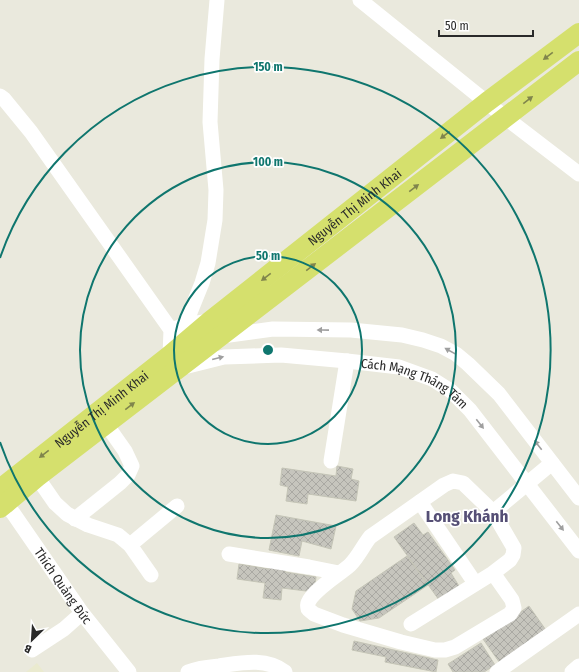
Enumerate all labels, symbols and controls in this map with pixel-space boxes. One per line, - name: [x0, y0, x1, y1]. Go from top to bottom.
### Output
- scale bar: [439, 12, 533, 38]
- text: 50 m: [445, 19, 469, 33]
- one-way arrow: [542, 52, 553, 61]
- text: 150 m: [253, 60, 283, 74]
- one-way arrow: [523, 97, 533, 105]
- one-way arrow: [439, 131, 450, 140]
- text: 100 m: [253, 155, 283, 169]
- street label: Nguyễn Thị Minh Khai: [305, 166, 404, 249]
- one-way arrow: [408, 184, 419, 192]
- text: 50 m: [256, 249, 280, 263]
- one-way arrow: [305, 263, 316, 271]
- one-way arrow: [260, 273, 271, 281]
- one-way arrow: [316, 327, 329, 333]
- centre of rings: [261, 343, 275, 357]
- one-way arrow: [444, 348, 456, 354]
- one-way arrow: [211, 355, 224, 361]
- street label: Cách Mạng Tháng Tám: [360, 356, 471, 412]
- street label: Nguyễn Thị Minh Khai: [52, 368, 151, 451]
- one-way arrow: [124, 402, 135, 410]
- one-way arrow: [476, 418, 485, 429]
- one-way arrow: [534, 440, 542, 451]
- one-way arrow: [38, 450, 49, 459]
- district label: Long Khánh: [426, 506, 508, 527]
- one-way arrow: [556, 521, 565, 532]
- street label: Thích Quảng Đức: [31, 545, 95, 627]
- north arrow: [12, 620, 52, 660]
- text: B: [22, 641, 34, 656]

